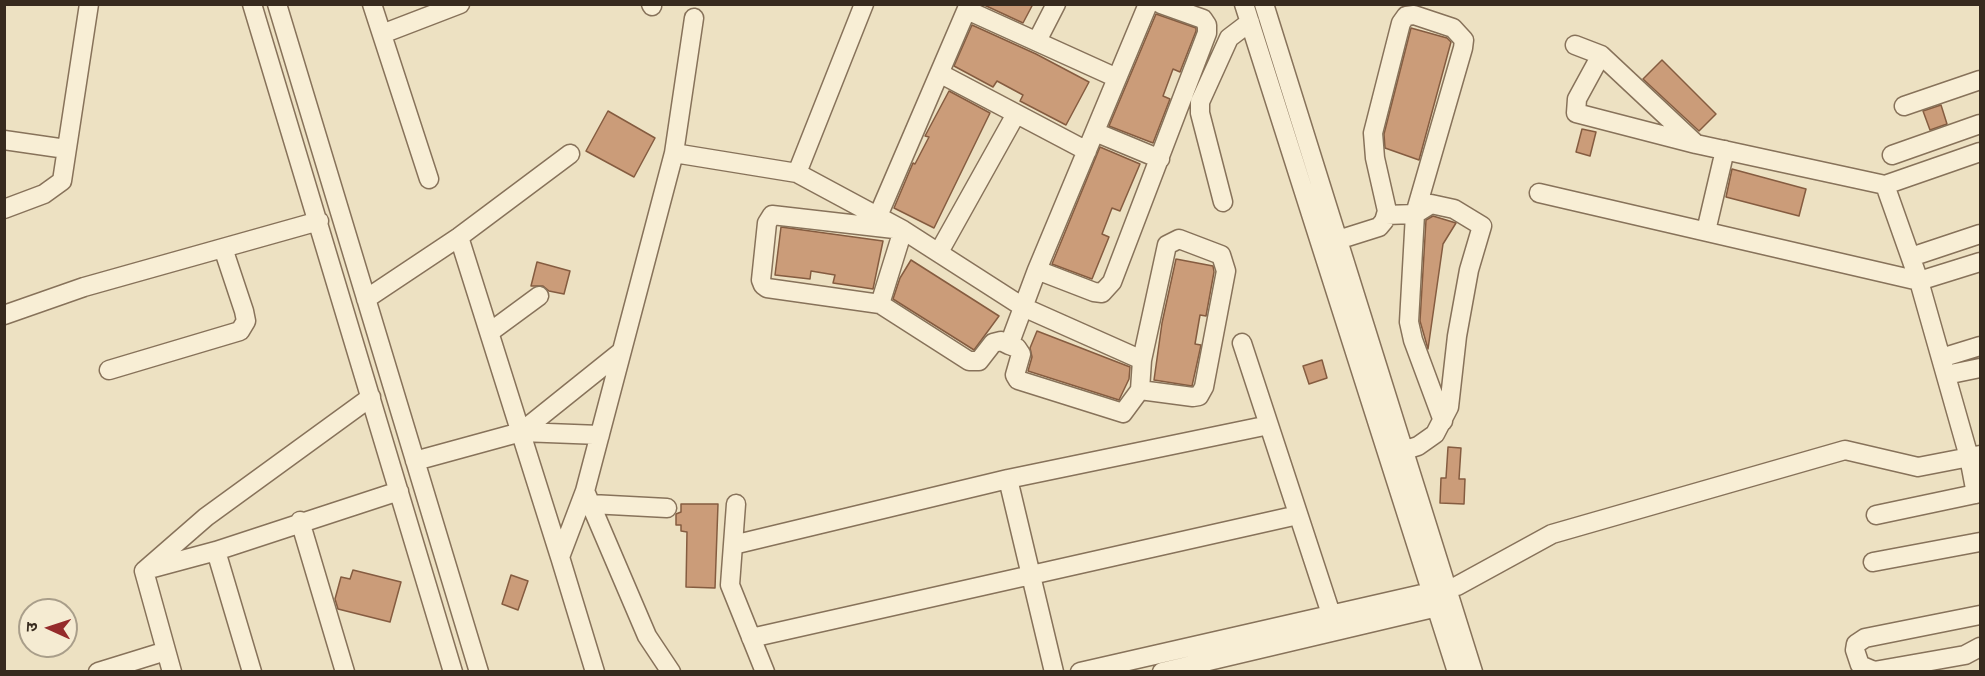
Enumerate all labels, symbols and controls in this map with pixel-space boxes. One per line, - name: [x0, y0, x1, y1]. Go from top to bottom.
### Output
- north arrow: [18, 598, 78, 658]
- text: उ: [23, 622, 40, 632]

